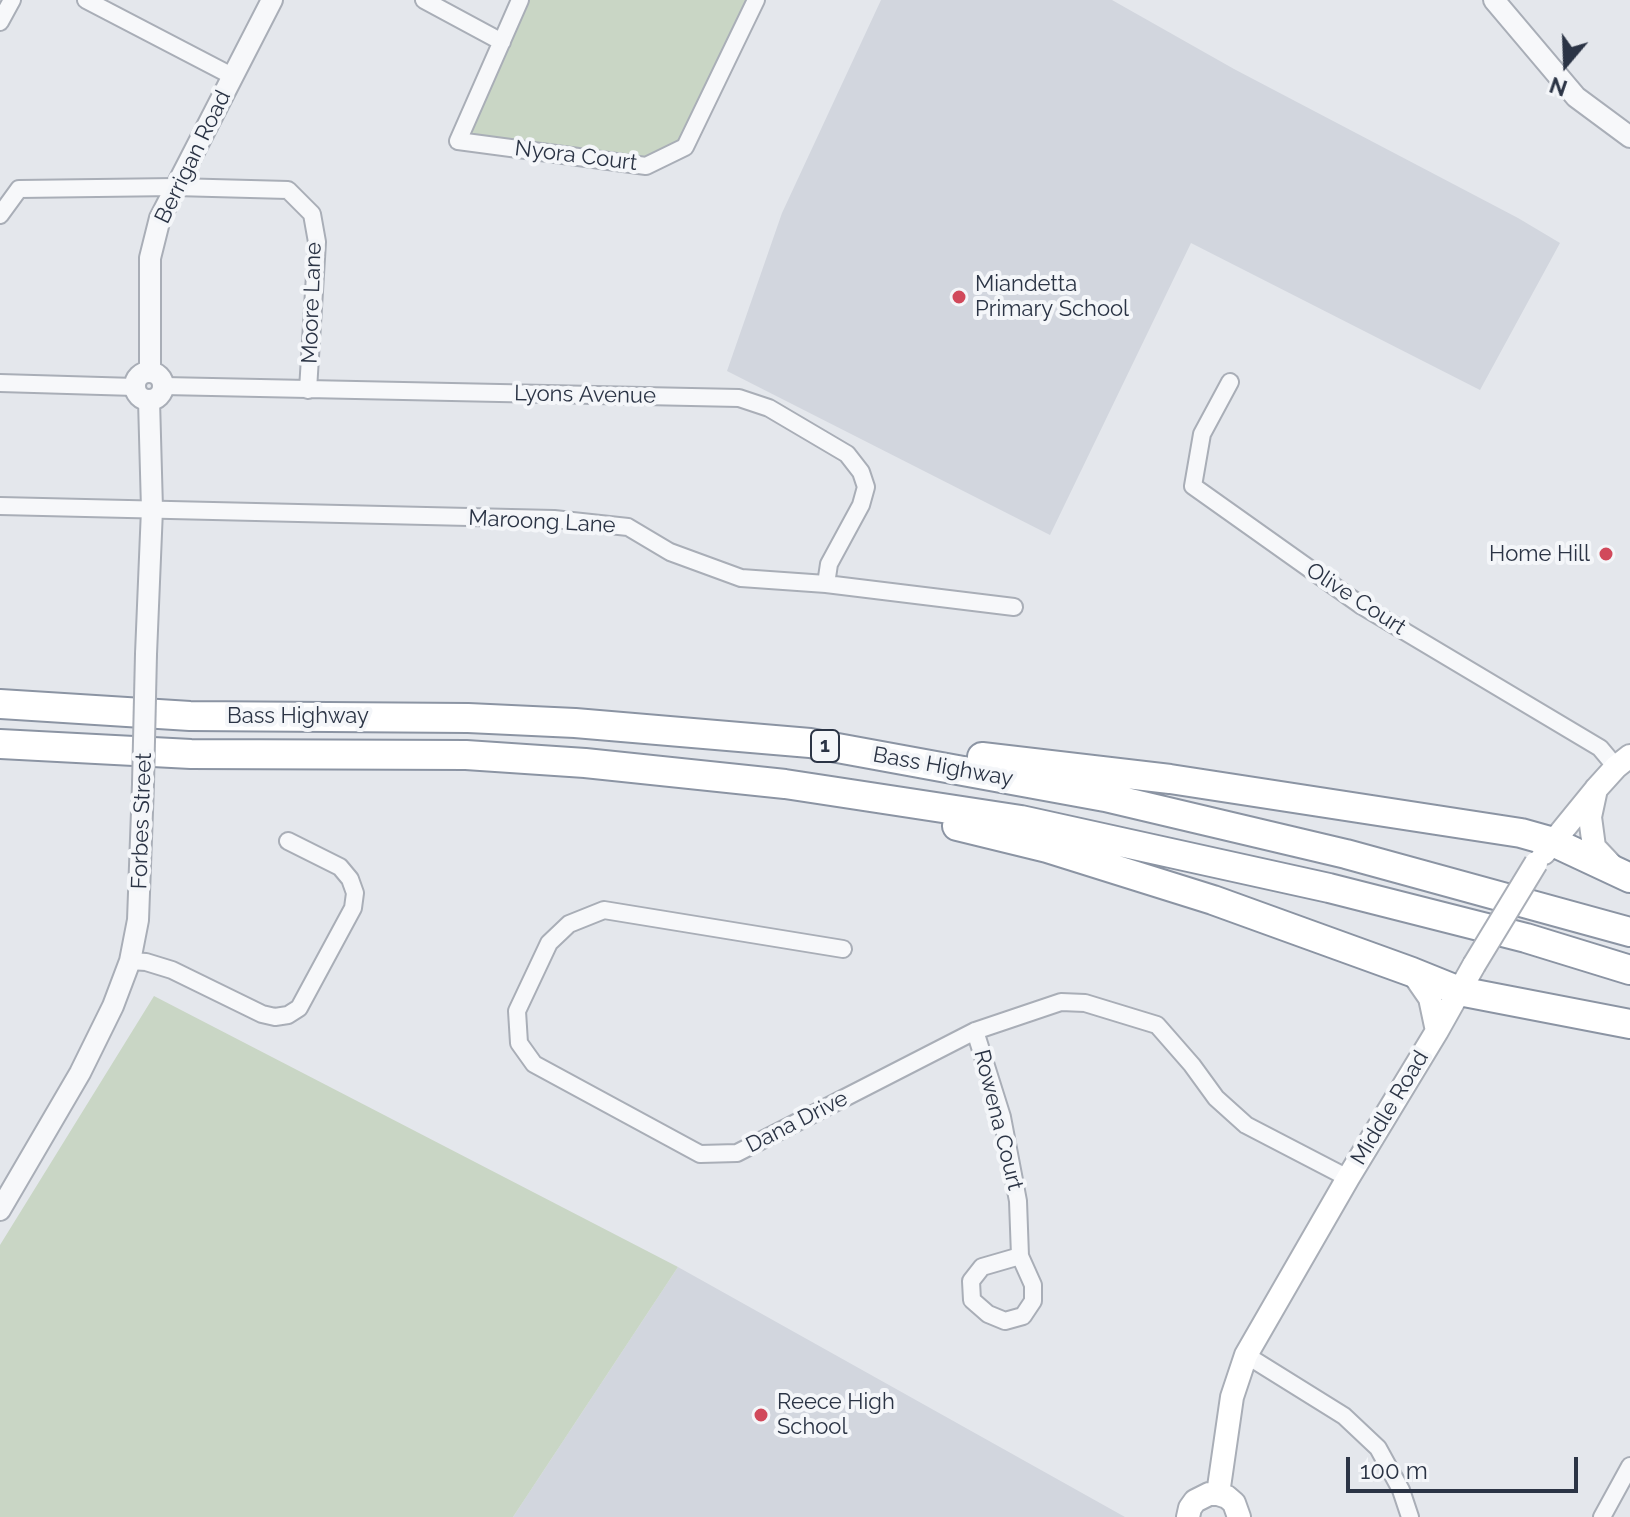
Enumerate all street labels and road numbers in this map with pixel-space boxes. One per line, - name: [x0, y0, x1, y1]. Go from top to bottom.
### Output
- street label: Berrigan Road: [149, 86, 237, 228]
- street label: Nyora Court: [513, 135, 639, 177]
- street label: Moore Lane: [297, 242, 327, 364]
- street label: Lyons Avenue: [514, 381, 656, 409]
- street label: Maroong Lane: [468, 505, 616, 539]
- street label: Olive Court: [1301, 557, 1411, 641]
- street label: Bass Highway: [227, 703, 369, 729]
- road number: 1: [811, 730, 839, 762]
- street label: Bass Highway: [871, 742, 1015, 792]
- street label: Forbes Street: [126, 752, 158, 890]
- street label: Middle Road: [1346, 1046, 1434, 1170]
- street label: Rowena Court: [968, 1047, 1028, 1193]
- street label: Dana Drive: [742, 1085, 852, 1159]

